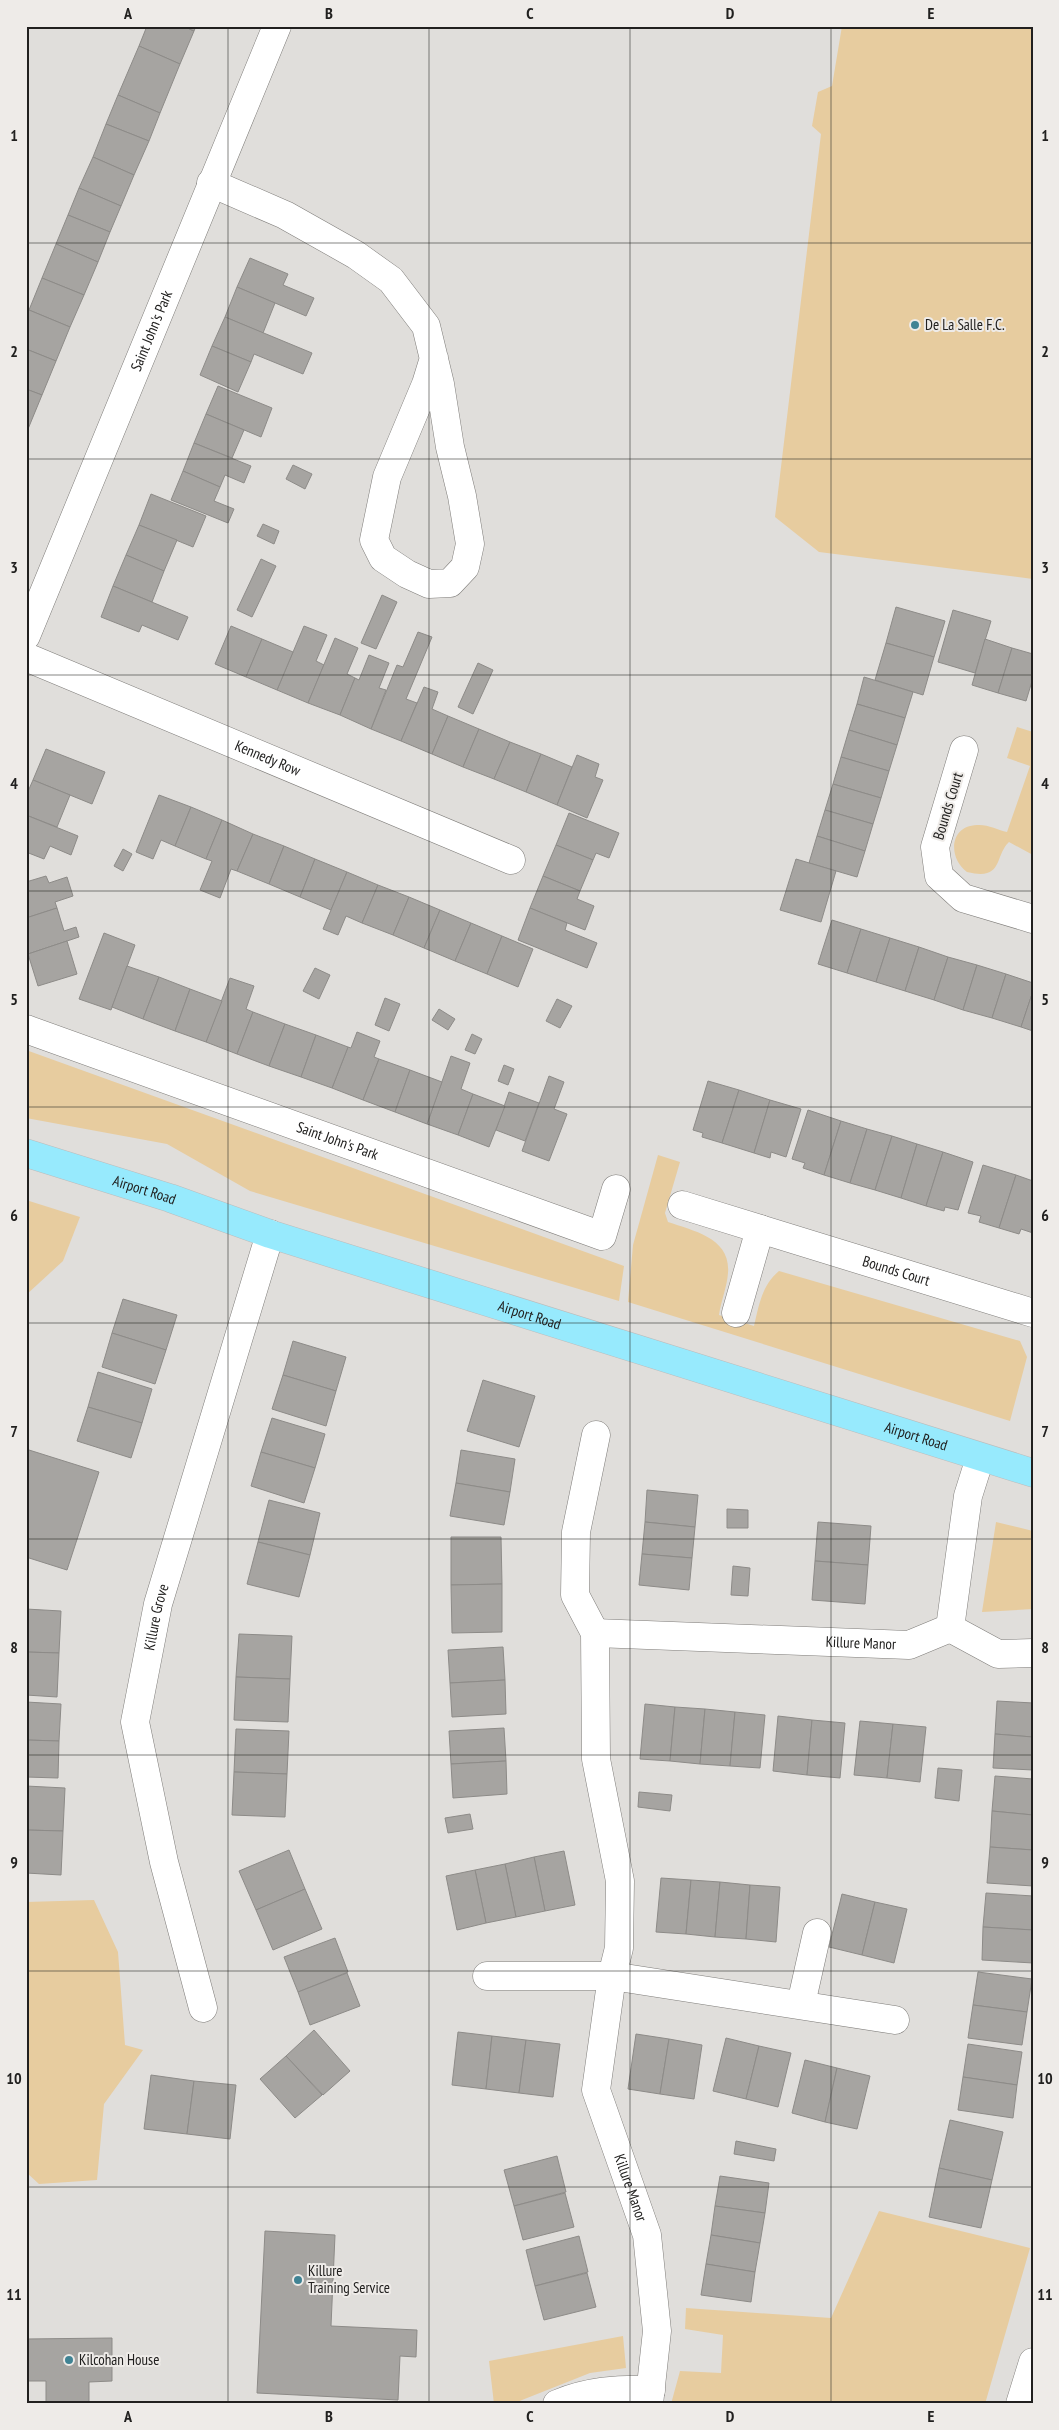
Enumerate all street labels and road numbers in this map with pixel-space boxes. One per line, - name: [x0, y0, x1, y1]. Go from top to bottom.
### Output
- street label: Saint John's Park: [126, 287, 176, 374]
- street label: Kennedy Row: [232, 736, 304, 780]
- street label: Bounds Court: [928, 770, 967, 842]
- street label: Saint John's Park: [294, 1117, 381, 1164]
- street label: Airport Road: [111, 1171, 179, 1208]
- street label: Bounds Court: [860, 1251, 932, 1290]
- street label: Airport Road: [496, 1296, 563, 1334]
- street label: Airport Road: [882, 1417, 950, 1455]
- street label: Killure Grove: [139, 1581, 173, 1652]
- street label: Killure Manor: [825, 1632, 897, 1654]
- street label: Killure Manor: [610, 2151, 652, 2225]

